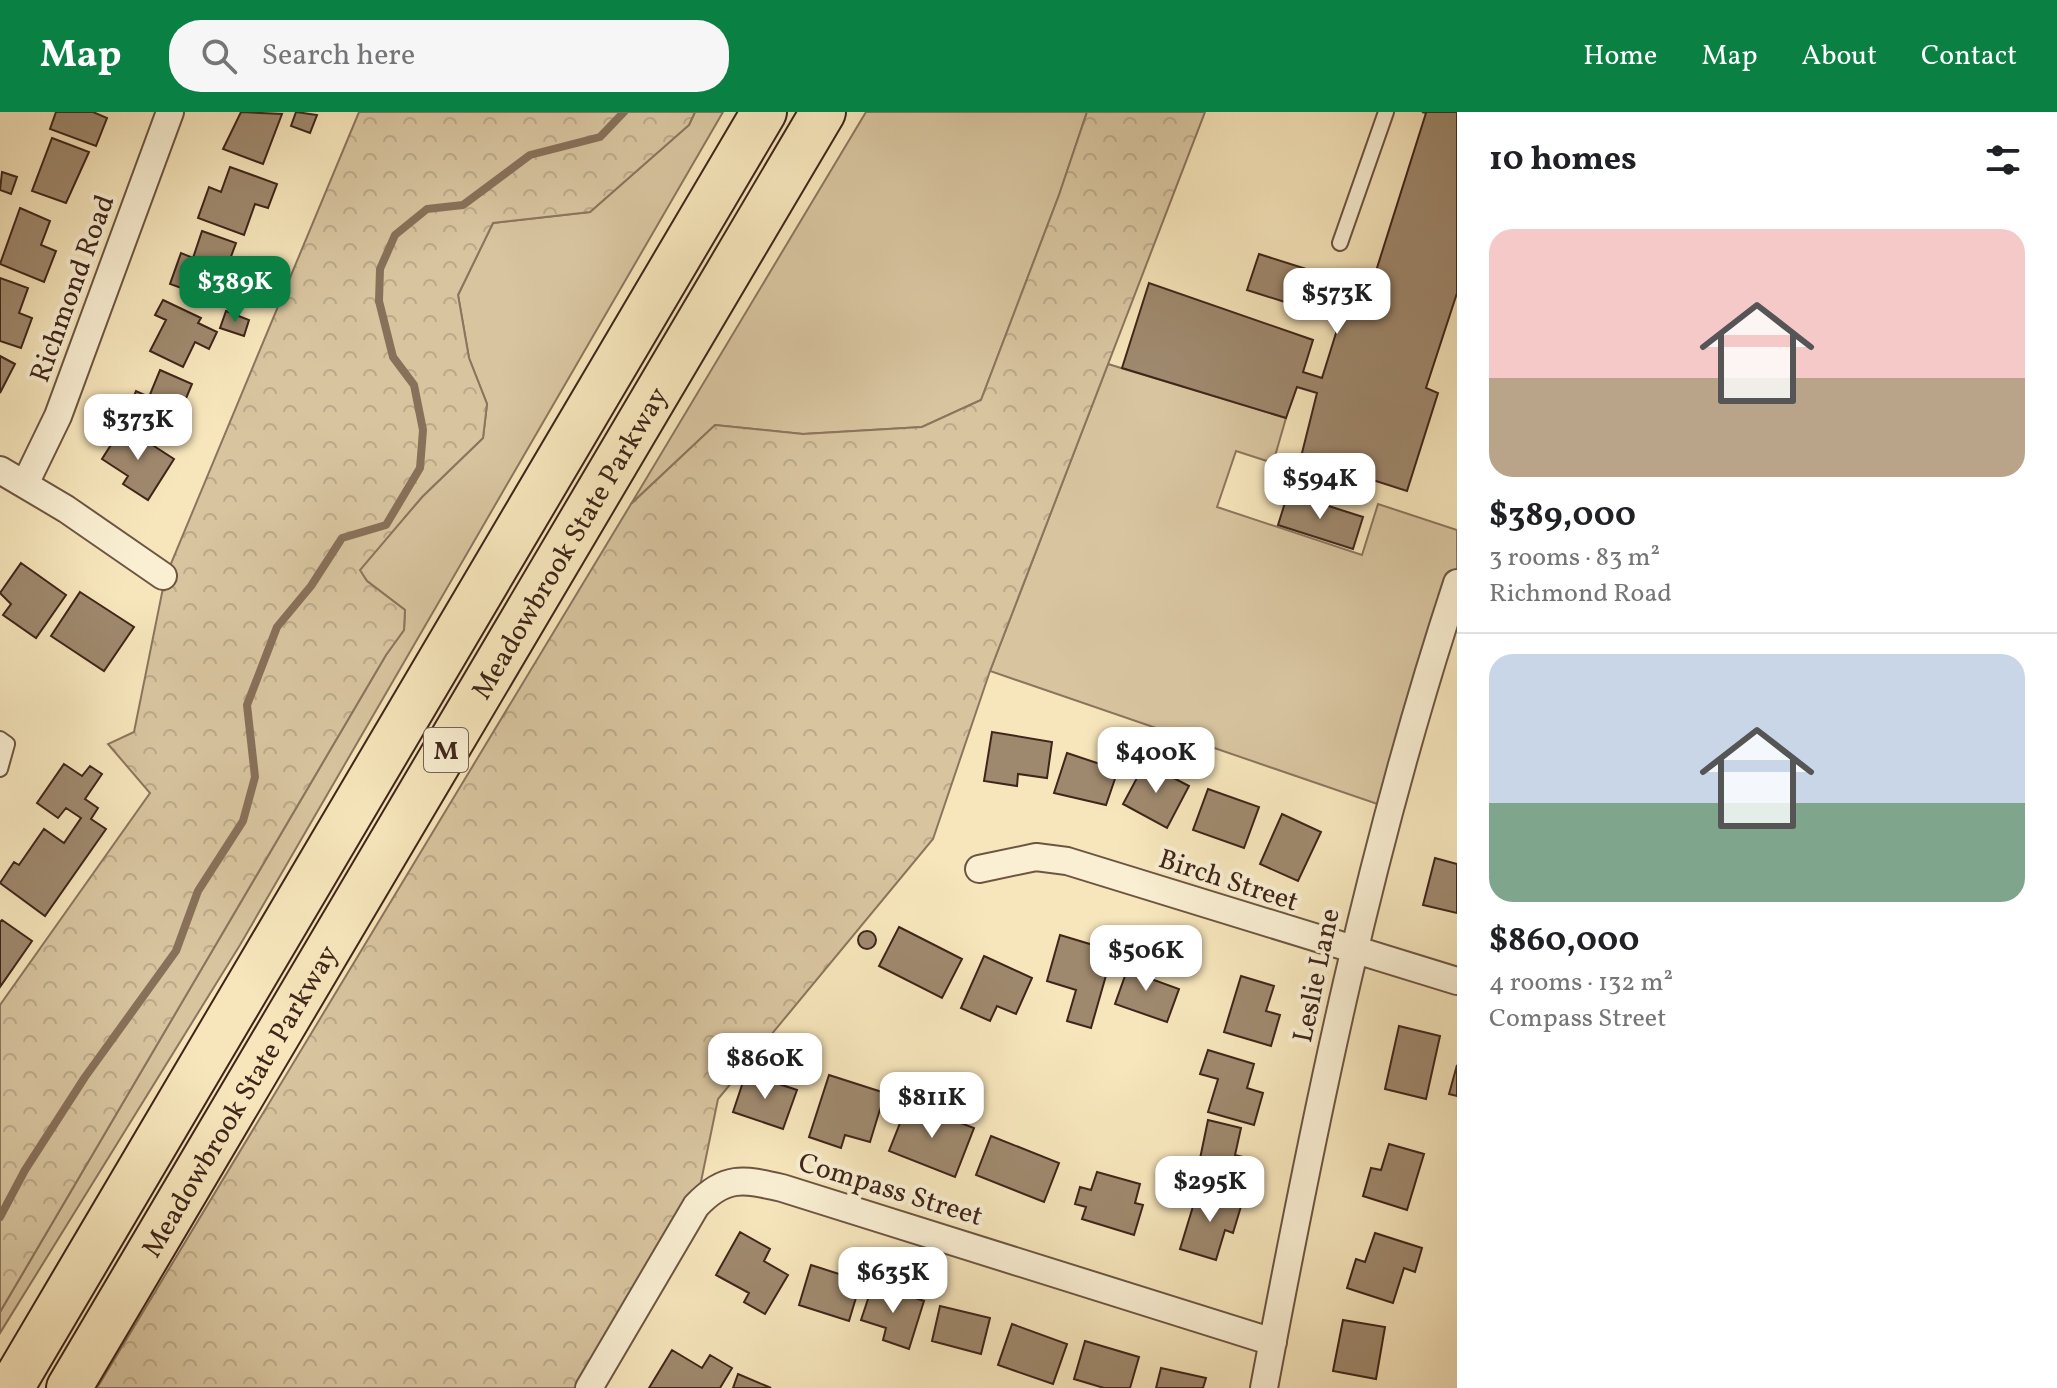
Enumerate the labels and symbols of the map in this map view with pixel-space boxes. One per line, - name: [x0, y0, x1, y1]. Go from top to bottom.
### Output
- street label: Richmond Road: [21, 190, 125, 388]
- pin: $389K: [179, 256, 291, 324]
- pin: $573K: [1281, 268, 1393, 336]
- street label: Meadowbrook State Parkway: [463, 380, 678, 707]
- pin: $373K: [82, 394, 194, 462]
- pin: $594K: [1264, 453, 1376, 521]
- pin: $400K: [1100, 727, 1212, 795]
- road number: M: [424, 728, 468, 772]
- street label: Birch Street: [1153, 840, 1303, 922]
- street label: Leslie Lane: [1284, 905, 1351, 1046]
- pin: $506K: [1090, 925, 1202, 993]
- street label: Meadowbrook State Parkway: [134, 938, 349, 1265]
- pin: $860K: [709, 1033, 821, 1101]
- pin: $811K: [876, 1072, 988, 1140]
- street label: Compass Street: [793, 1144, 987, 1237]
- pin: $295K: [1154, 1156, 1266, 1224]
- pin: $635K: [837, 1247, 949, 1315]

